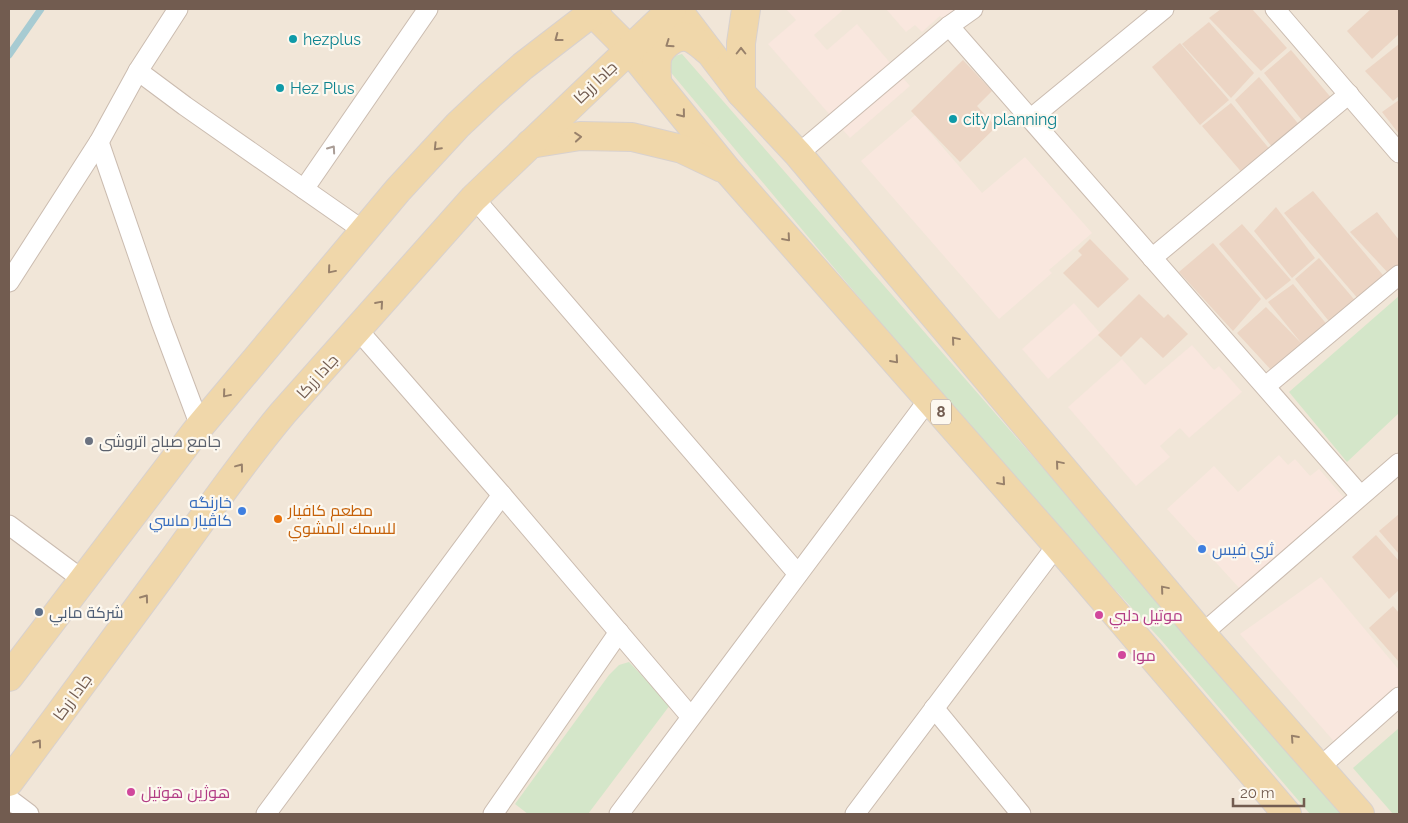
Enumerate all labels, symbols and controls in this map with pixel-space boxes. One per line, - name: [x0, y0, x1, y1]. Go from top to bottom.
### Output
- place label: hezplus: [303, 30, 361, 49]
- one-way arrow: [554, 32, 564, 41]
- marker: hezplus: [287, 33, 299, 45]
- one-way arrow: [665, 38, 675, 47]
- one-way arrow: [736, 46, 746, 54]
- street label: جادا زرکا: [570, 57, 621, 108]
- place label: Hez Plus: [290, 79, 355, 98]
- marker: Hez Plus: [274, 82, 286, 94]
- one-way arrow: [677, 109, 686, 118]
- place label: city planning: [963, 110, 1057, 129]
- marker: city planning: [947, 113, 959, 125]
- one-way arrow: [574, 131, 582, 142]
- one-way arrow: [434, 141, 443, 150]
- one-way arrow: [326, 145, 335, 155]
- one-way arrow: [782, 233, 791, 242]
- one-way arrow: [328, 264, 337, 273]
- one-way arrow: [375, 301, 384, 310]
- one-way arrow: [952, 337, 960, 346]
- street label: جادا زرکا: [293, 350, 342, 402]
- one-way arrow: [889, 355, 898, 364]
- one-way arrow: [224, 388, 232, 397]
- road number: 8: [931, 400, 951, 424]
- place label: جامع صباح اتروشى: [99, 432, 221, 453]
- marker: جامع صباح اتروشى: [83, 435, 95, 447]
- one-way arrow: [1056, 461, 1065, 470]
- one-way arrow: [234, 464, 242, 473]
- one-way arrow: [996, 477, 1005, 486]
- place label: خارنگه كاڤيار ماسي: [149, 493, 232, 533]
- place label: مطعم كافيار للسمك المشوي: [287, 501, 396, 542]
- marker: خارنگه كاڤيار ماسي: [236, 505, 248, 517]
- marker: مطعم كافيار للسمك المشوي: [272, 513, 284, 525]
- place label: ثري فيس: [1212, 540, 1275, 563]
- marker: ثري فيس: [1196, 543, 1208, 555]
- one-way arrow: [1161, 586, 1170, 595]
- one-way arrow: [138, 595, 148, 604]
- place label: شركة مابي: [49, 603, 124, 626]
- marker: شركة مابي: [33, 606, 45, 618]
- place label: موتيل دلبي: [1109, 606, 1183, 629]
- marker: موتيل دلبي: [1093, 609, 1105, 621]
- place label: موا: [1132, 646, 1156, 665]
- marker: موا: [1116, 649, 1128, 661]
- street label: جادا زرکا: [49, 670, 96, 724]
- one-way arrow: [1291, 734, 1300, 743]
- one-way arrow: [32, 739, 41, 749]
- scale bar: [1233, 776, 1304, 808]
- place label: هوژين هوتيل: [141, 783, 230, 803]
- text: 20 m: [1240, 784, 1275, 802]
- marker: هوژين هوتيل: [125, 786, 137, 798]

